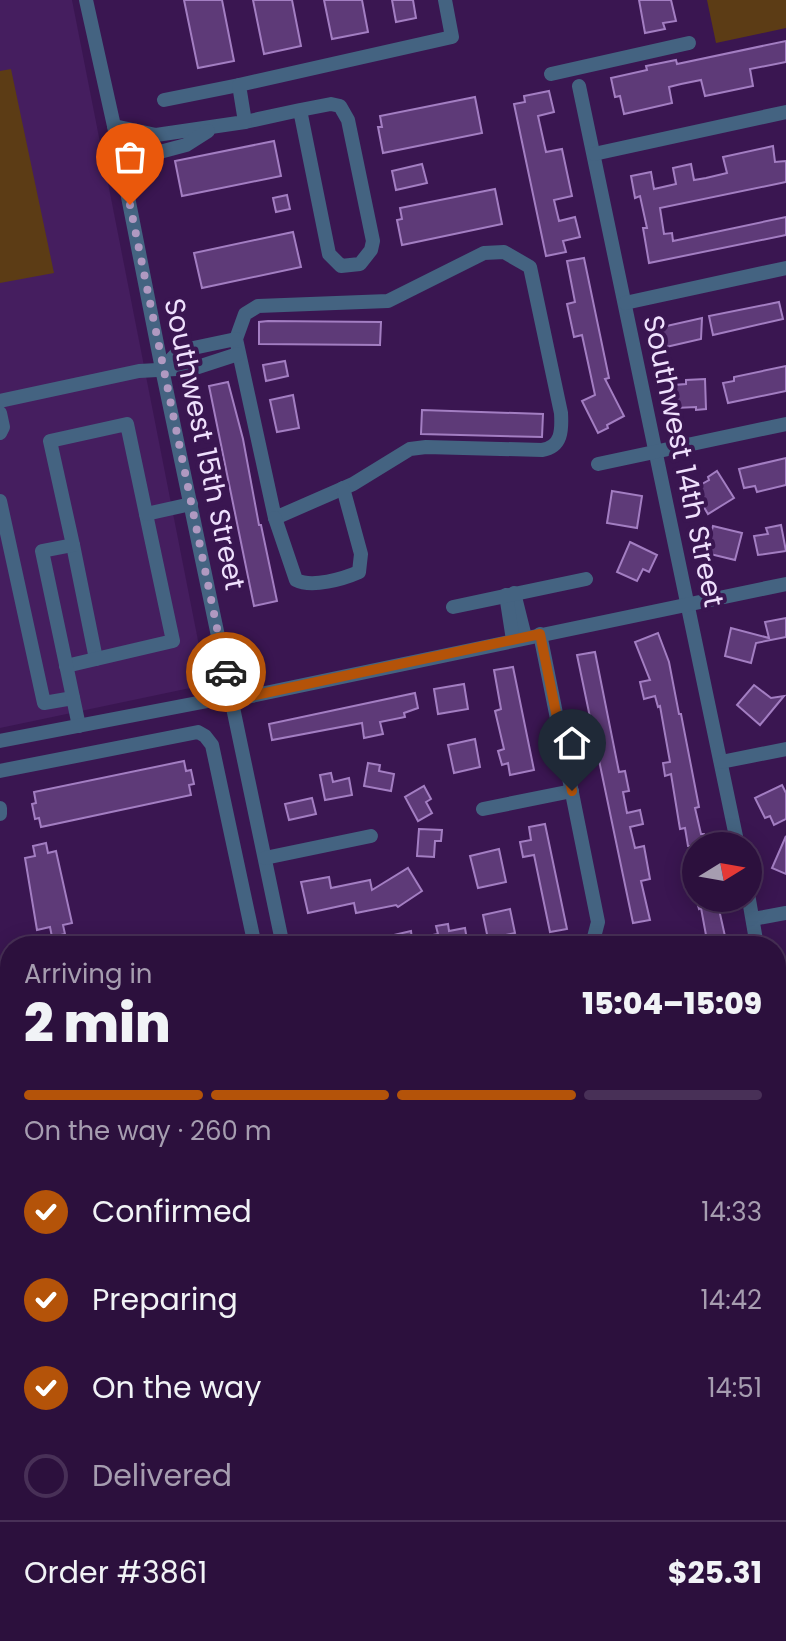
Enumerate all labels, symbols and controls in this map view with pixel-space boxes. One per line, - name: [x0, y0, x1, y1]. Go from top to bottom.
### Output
- pin: [96, 123, 164, 205]
- icon: bag: [108, 135, 152, 179]
- street label: Southwest 15th Street: [155, 295, 254, 593]
- street label: Southwest 14th Street: [634, 312, 733, 610]
- courier: [186, 632, 266, 712]
- icon: car: [204, 650, 248, 694]
- pin: [538, 709, 606, 791]
- icon: home: [550, 721, 594, 765]
- north arrow: [682, 832, 762, 912]
- map controls: [682, 832, 762, 912]
- text: Arriving in: [24, 956, 153, 992]
- text: 15:04–15:09: [582, 982, 762, 1025]
- text: 2 min: [24, 987, 171, 1060]
- text: On the way · 260 m: [24, 1113, 272, 1149]
- icon: check: [24, 1190, 68, 1234]
- text: Confirmed: [92, 1190, 252, 1233]
- text: 14:33: [701, 1194, 762, 1230]
- icon: check: [24, 1278, 68, 1322]
- text: Preparing: [92, 1278, 238, 1321]
- text: 14:42: [700, 1282, 762, 1318]
- icon: check: [24, 1366, 68, 1410]
- text: On the way: [92, 1366, 261, 1409]
- text: 14:51: [707, 1370, 762, 1406]
- text: Delivered: [92, 1454, 232, 1497]
- text: Order #3861: [24, 1551, 207, 1594]
- text: $25.31: [668, 1551, 762, 1594]

